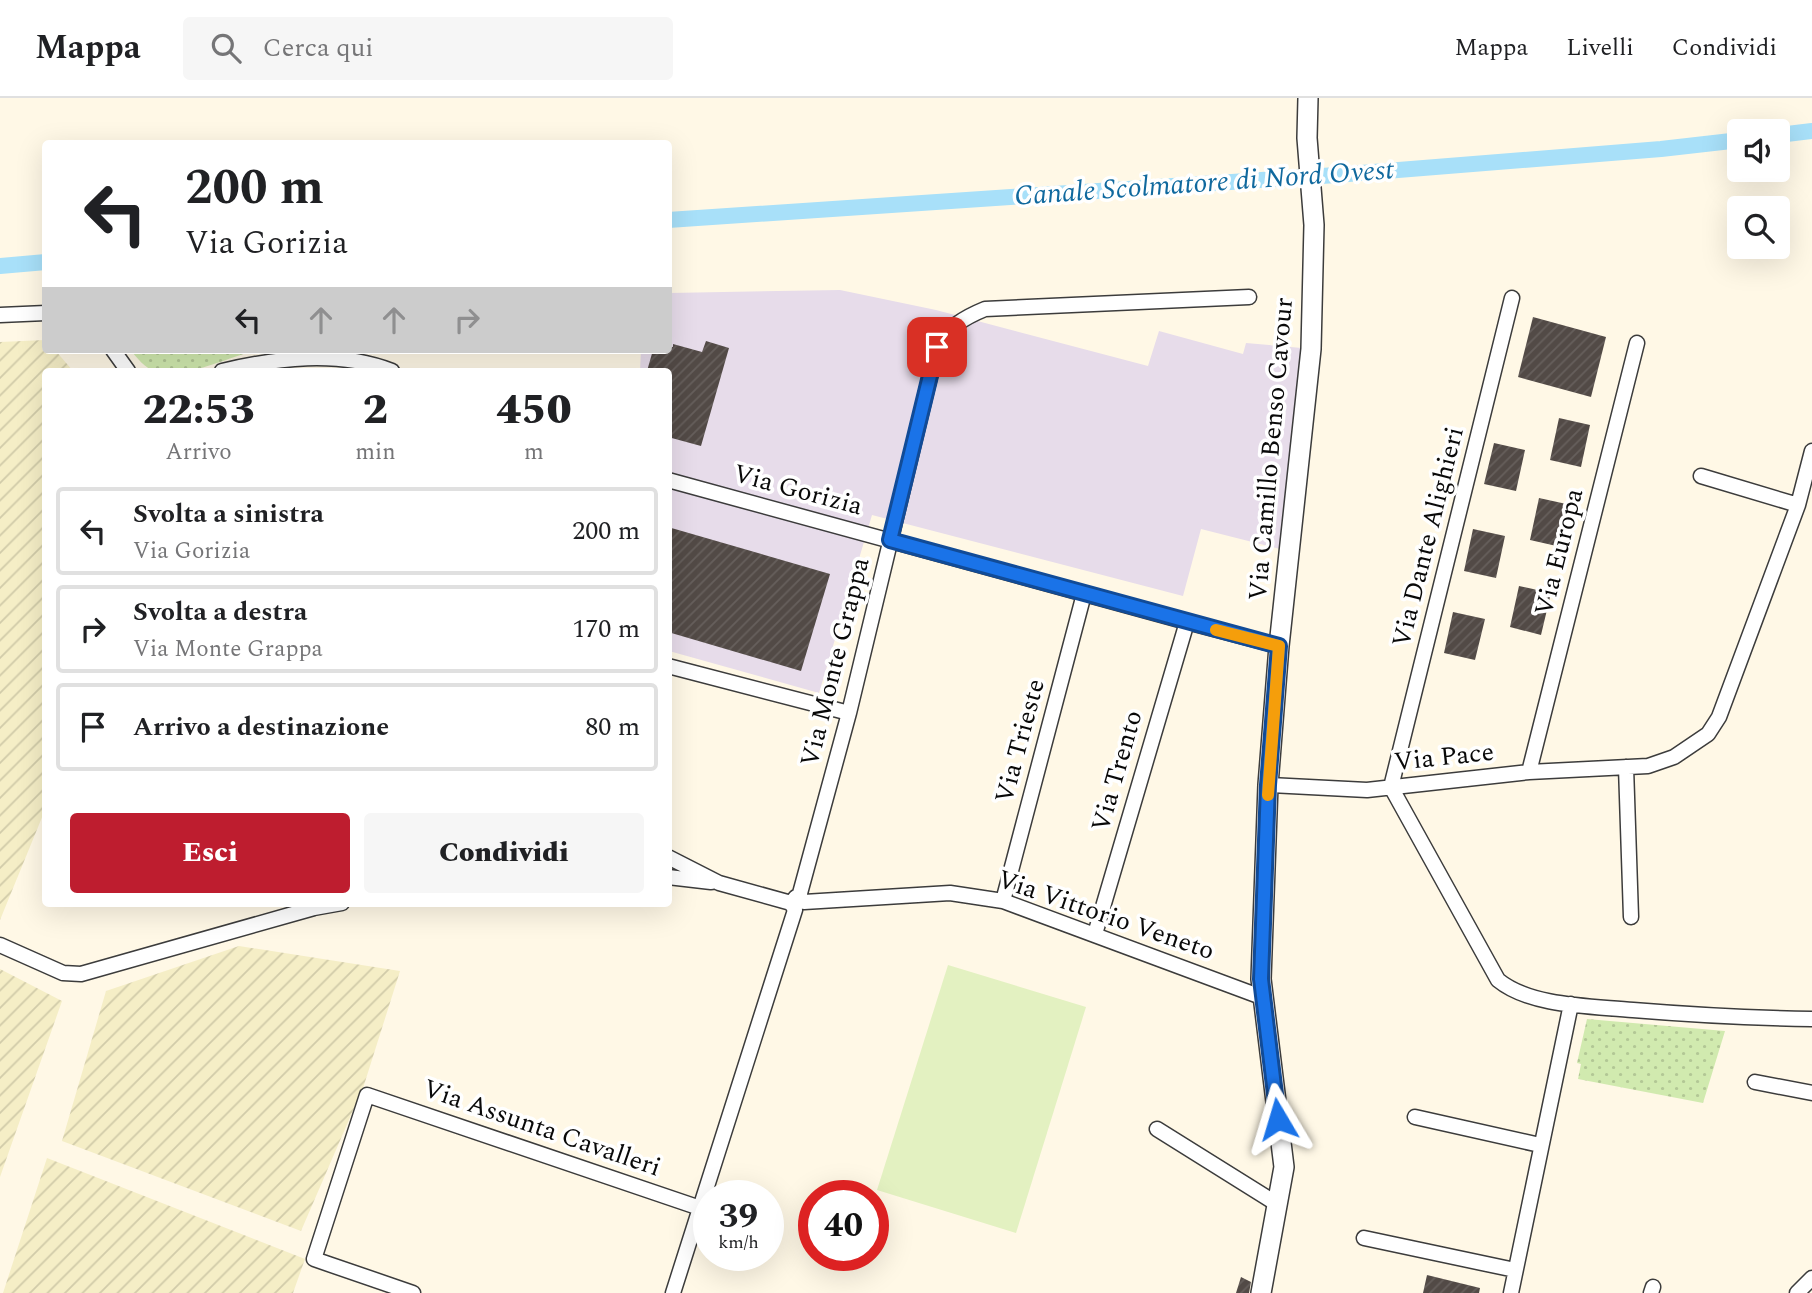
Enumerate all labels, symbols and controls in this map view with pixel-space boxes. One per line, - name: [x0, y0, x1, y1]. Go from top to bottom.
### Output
- search box: [183, 17, 673, 80]
- text: Mappa: [35, 23, 141, 73]
- text: Cerca qui: [263, 28, 373, 68]
- icon: search: [207, 29, 245, 67]
- text: Mappa: [1454, 30, 1528, 66]
- text: Livelli: [1566, 30, 1634, 66]
- text: Condividi: [1672, 30, 1777, 66]
- map controls: [1727, 119, 1790, 259]
- button: sound: [1727, 119, 1790, 182]
- water label: Canale Scolmatore di Nord Ovest: [1013, 148, 1396, 218]
- text: 200 m: [185, 151, 324, 226]
- icon: left: [70, 168, 161, 259]
- button: search: [1727, 196, 1790, 259]
- text: Via Gorizia: [185, 219, 348, 268]
- street label: Via Camillo Benso Cavour: [1238, 296, 1304, 602]
- icon: left: [229, 301, 267, 339]
- icon: ahead: [302, 301, 340, 339]
- icon: ahead: [375, 301, 413, 339]
- icon: right: [448, 301, 486, 339]
- pin: [907, 317, 967, 377]
- icon: arrive: [918, 328, 956, 366]
- text: 22:53: [142, 379, 255, 442]
- text: 2: [363, 379, 388, 442]
- text: 450: [496, 379, 572, 442]
- street label: Via Dante Alighieri: [1381, 423, 1475, 651]
- text: Arrivo: [166, 435, 232, 470]
- text: min: [355, 435, 396, 470]
- text: m: [524, 435, 544, 470]
- street label: Via Gorizia: [729, 454, 867, 527]
- street label: Via Europa: [1524, 484, 1594, 620]
- text: Svolta a sinistra: [133, 494, 324, 534]
- text: 200 m: [572, 511, 640, 551]
- icon: left: [74, 512, 112, 550]
- text: Via Gorizia: [133, 534, 250, 569]
- street label: Via Monte Grappa: [790, 553, 880, 771]
- text: Svolta a destra: [133, 592, 307, 632]
- text: 170 m: [572, 609, 640, 649]
- icon: right: [74, 610, 112, 648]
- text: Via Monte Grappa: [133, 632, 323, 667]
- street label: Via Trieste: [984, 674, 1056, 808]
- street label: Via Trento: [1081, 706, 1153, 836]
- text: Arrivo a destinazione: [133, 707, 389, 747]
- text: 80 m: [585, 707, 640, 747]
- icon: arrive: [74, 708, 112, 746]
- street label: Via Pace: [1392, 732, 1496, 782]
- button: Esci: [70, 813, 350, 893]
- button: Condividi: [364, 813, 644, 893]
- street label: Via Vittorio Veneto: [992, 859, 1220, 971]
- street label: Via Assunta Cavalleri: [418, 1069, 666, 1187]
- position arrow: [1241, 1082, 1315, 1156]
- speed limit sign: 40: [798, 1180, 889, 1271]
- text: 39: [719, 1190, 758, 1243]
- text: km/h: [718, 1229, 759, 1256]

